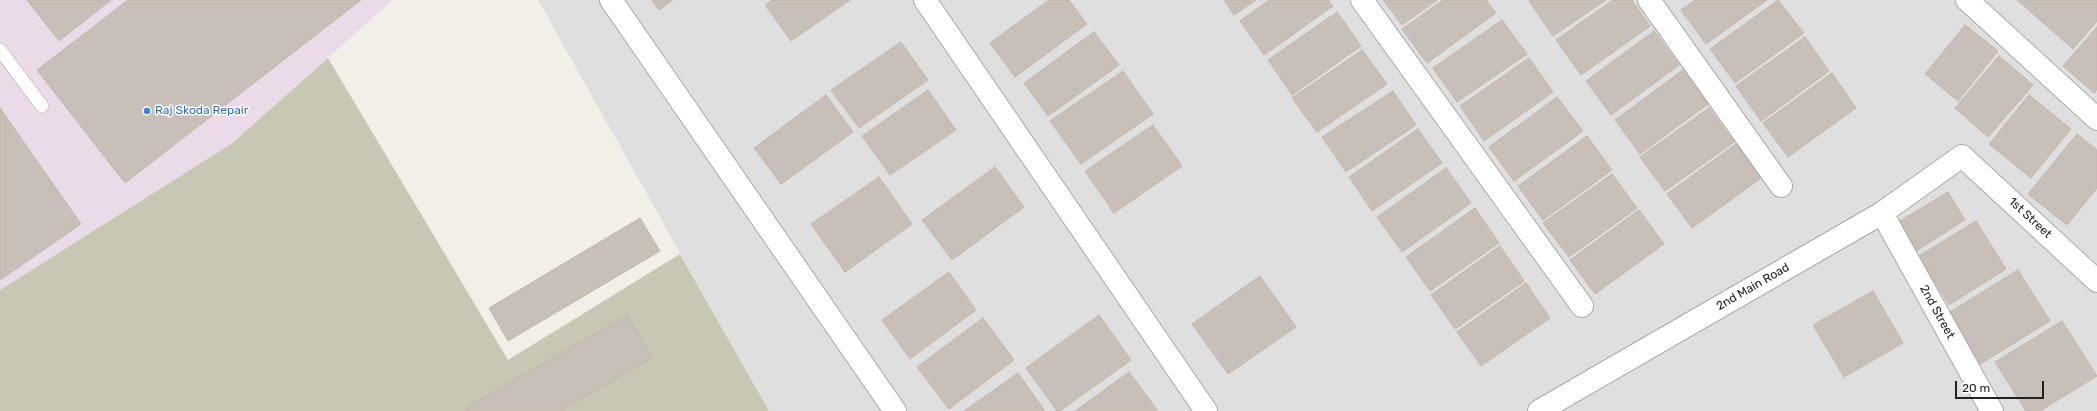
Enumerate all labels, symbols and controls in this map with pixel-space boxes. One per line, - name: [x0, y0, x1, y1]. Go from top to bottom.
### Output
- place label: Raj Skoda Repair: [155, 104, 248, 118]
- marker: Raj Skoda Repair: [142, 106, 152, 116]
- street label: 1st Street: [2005, 194, 2055, 242]
- street label: 2nd Main Road: [1714, 260, 1792, 314]
- street label: 2nd Street: [1916, 283, 1958, 341]
- scale bar: [1957, 373, 2046, 399]
- text: 20 m: [1962, 381, 1990, 395]

